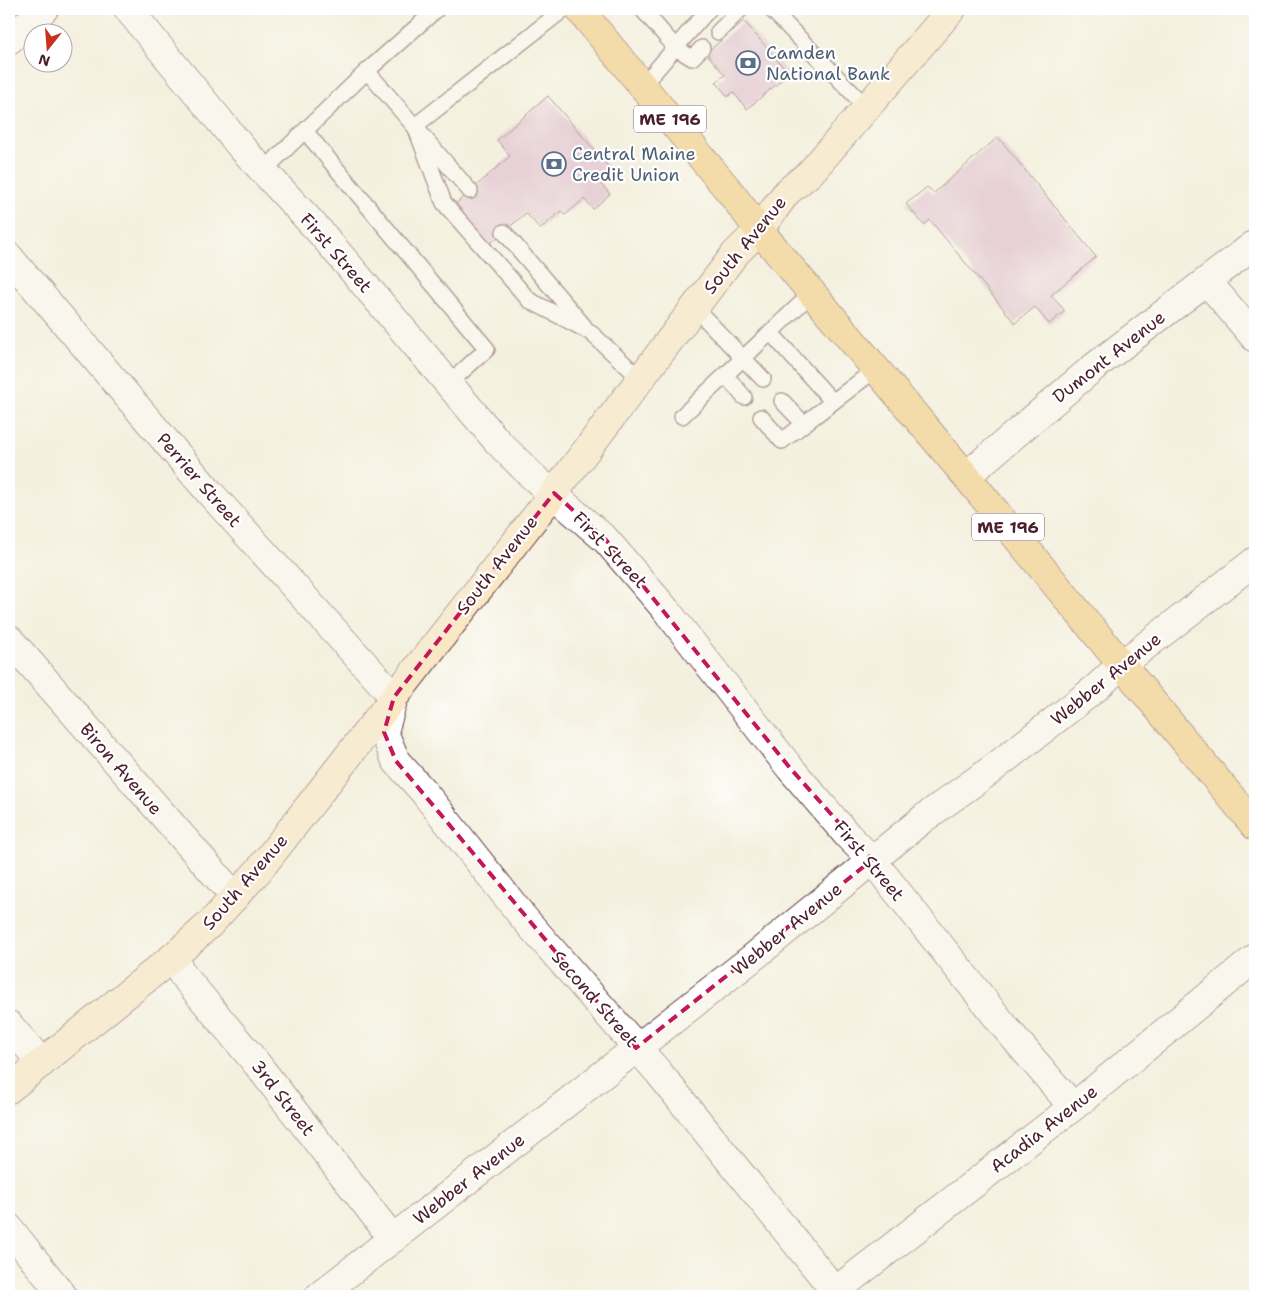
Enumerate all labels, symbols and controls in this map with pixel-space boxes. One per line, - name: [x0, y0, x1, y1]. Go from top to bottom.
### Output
- north arrow: [22, 22, 72, 72]
- place label: Camden National Bank: [766, 41, 890, 86]
- text: N: [36, 50, 52, 71]
- bank icon: Camden National Bank: [735, 50, 761, 76]
- road number: ME 196: [634, 106, 706, 132]
- place label: Central Maine Credit Union: [572, 142, 696, 187]
- bank icon: Central Maine Credit Union: [541, 151, 567, 177]
- street label: South Avenue: [698, 191, 792, 299]
- street label: First Street: [295, 208, 377, 298]
- street label: Dumont Avenue: [1048, 305, 1170, 409]
- street label: Perrier Street: [151, 428, 247, 532]
- street label: First Street: [567, 506, 653, 594]
- street label: South Avenue: [451, 511, 543, 619]
- road number: ME 196: [972, 514, 1044, 540]
- street label: Webber Avenue: [1046, 627, 1166, 731]
- street label: Biron Avenue: [74, 718, 168, 820]
- street label: First Street: [828, 816, 910, 906]
- street label: South Avenue: [197, 829, 293, 935]
- street label: Webber Avenue: [727, 877, 847, 981]
- street label: Second Street: [546, 946, 644, 1053]
- street label: 3rd Street: [246, 1055, 320, 1141]
- street label: Acadia Avenue: [985, 1080, 1103, 1178]
- street label: Webber Avenue: [408, 1128, 530, 1230]

